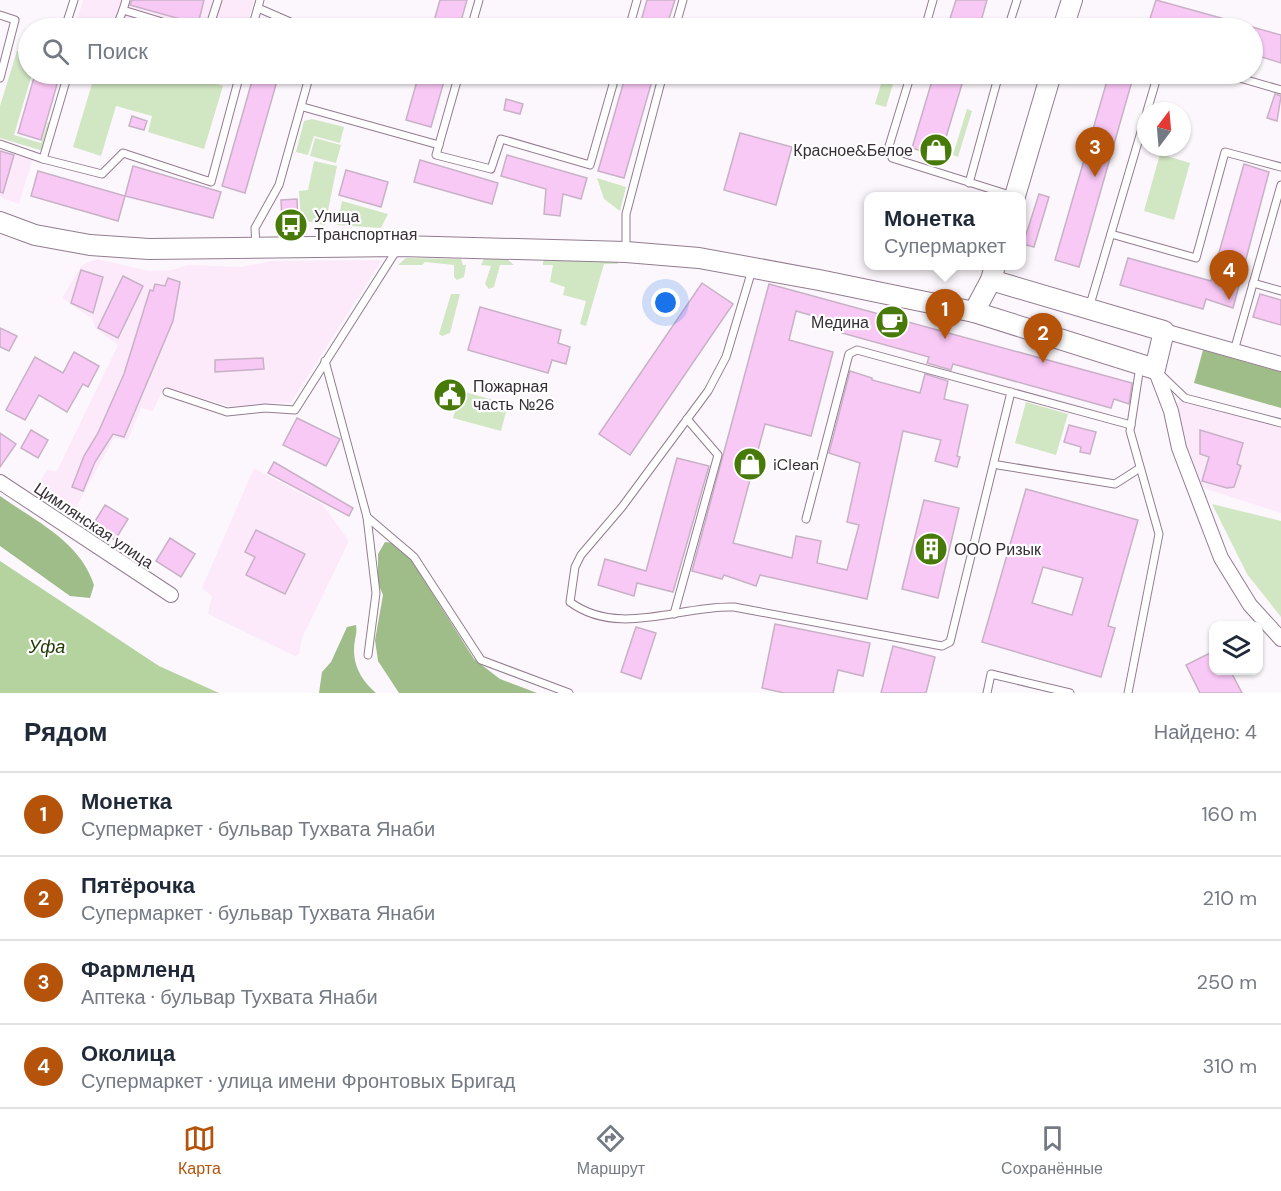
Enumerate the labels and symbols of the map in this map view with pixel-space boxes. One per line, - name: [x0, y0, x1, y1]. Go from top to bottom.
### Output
- north arrow: [1137, 102, 1191, 156]
- pin: 3: [1076, 128, 1114, 177]
- shop icon: Красное&Белое: [918, 132, 954, 168]
- place label: Красное&Белое: [793, 140, 913, 161]
- place label: Улица Транспортная: [314, 206, 417, 245]
- bus stop icon: Улица Транспортная: [273, 207, 309, 243]
- pin: 4: [1210, 250, 1248, 300]
- your location: [651, 288, 680, 317]
- pin: 1: [926, 290, 964, 339]
- cafe icon: Медина: [874, 304, 910, 340]
- place label: Медина: [811, 312, 869, 333]
- pin: 2: [1024, 314, 1062, 363]
- place label: Пожарная часть №26: [473, 376, 555, 415]
- public building icon: Пожарная часть №26: [432, 377, 468, 413]
- shop icon: iClean: [732, 446, 768, 482]
- place label: iClean: [773, 454, 819, 475]
- street label: Цимлянская улица: [30, 478, 158, 573]
- building icon: ООО Ризык: [913, 531, 949, 567]
- place label: ООО Ризык: [954, 539, 1042, 560]
- water label: Уфа: [28, 635, 65, 659]

